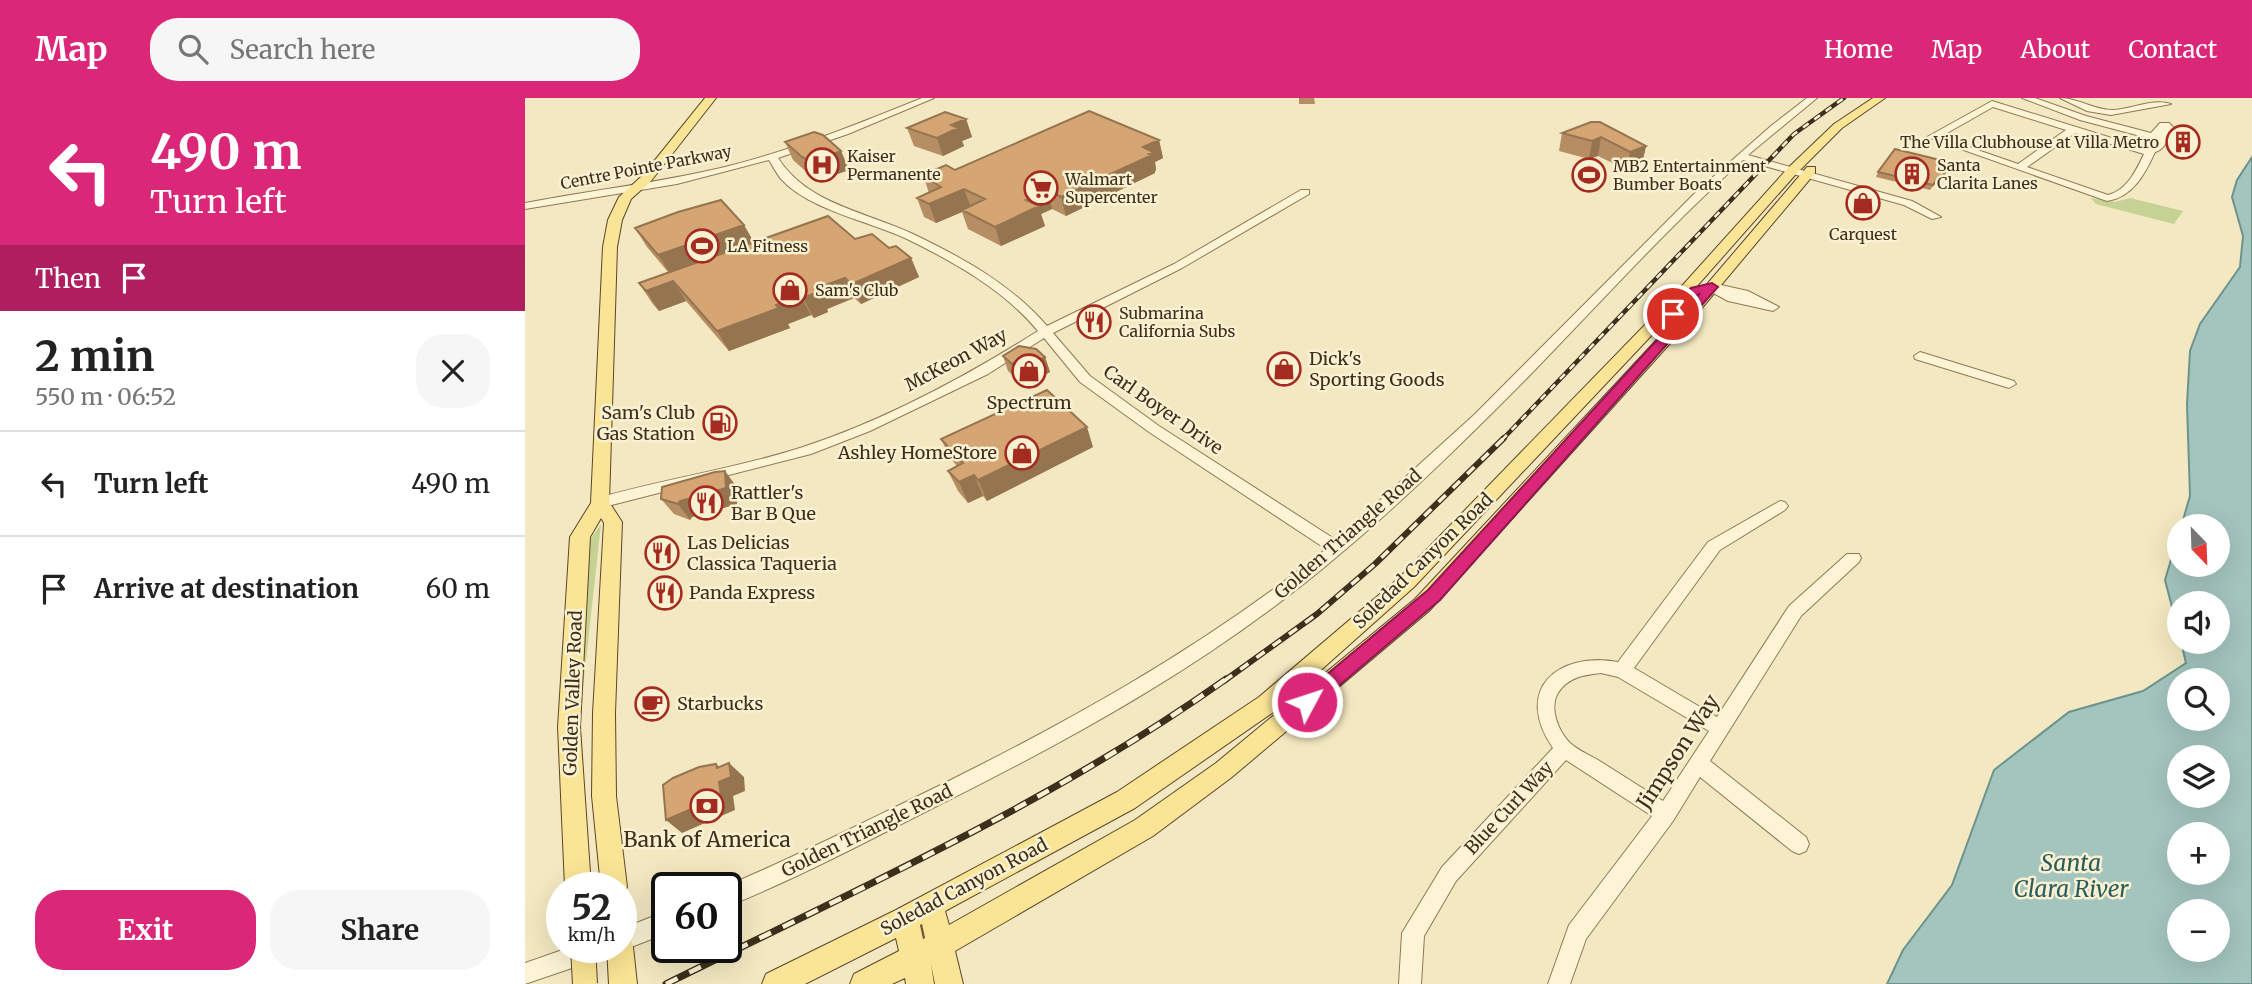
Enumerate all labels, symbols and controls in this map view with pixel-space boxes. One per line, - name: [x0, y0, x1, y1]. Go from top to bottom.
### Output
- search box: [150, 18, 640, 81]
- text: Map: [35, 29, 108, 70]
- icon: search: [174, 30, 212, 68]
- text: Search here: [230, 33, 375, 66]
- text: Home: [1824, 34, 1893, 65]
- text: Map: [1931, 34, 1982, 65]
- text: About: [2020, 34, 2090, 65]
- text: Contact: [2128, 34, 2217, 65]
- text: 490 m: [150, 121, 302, 182]
- building icon: The Villa Clubhouse at Villa Metro: [2164, 123, 2202, 161]
- icon: left: [35, 126, 126, 217]
- place label: The Villa Clubhouse at Villa Metro: [1900, 132, 2159, 152]
- street label: Centre Pointe Parkway: [559, 140, 734, 193]
- hospital icon: Kaiser Permanente: [803, 146, 841, 184]
- place label: Kaiser Permanente: [847, 146, 941, 184]
- building icon: Santa Clarita Lanes: [1893, 155, 1931, 193]
- place label: Santa Clarita Lanes: [1937, 155, 2038, 193]
- sports icon: MB2 Entertainment Bumber Boats: [1570, 156, 1608, 194]
- place label: MB2 Entertainment Bumber Boats: [1613, 156, 1767, 194]
- supermarket icon: Walmart Supercenter: [1022, 169, 1060, 207]
- place label: Walmart Supercenter: [1064, 169, 1158, 207]
- text: Turn left: [150, 182, 287, 222]
- shop icon: Carquest: [1844, 184, 1882, 222]
- place label: Carquest: [1829, 224, 1898, 244]
- sports icon: LA Fitness: [683, 227, 721, 265]
- place label: LA Fitness: [727, 236, 808, 256]
- icon: arrive: [115, 259, 153, 297]
- text: Then: [35, 262, 101, 295]
- shop icon: Sam's Club: [771, 271, 809, 309]
- place label: Sam's Club: [815, 280, 899, 300]
- pin: [1643, 284, 1703, 344]
- icon: arrive: [1654, 295, 1692, 333]
- restaurant icon: Submarina California Subs: [1075, 303, 1113, 341]
- place label: Submarina California Subs: [1119, 303, 1235, 341]
- street label: McKeon Way: [901, 323, 1011, 396]
- text: 2 min: [35, 330, 155, 382]
- button: close: [416, 334, 490, 408]
- place label: Dick's Sporting Goods: [1309, 347, 1445, 391]
- shop icon: Dick's Sporting Goods: [1265, 350, 1303, 388]
- shop icon: Spectrum: [1010, 352, 1048, 390]
- street label: Carl Boyer Drive: [1099, 360, 1228, 459]
- text: 550 m · 06:52: [35, 382, 176, 411]
- place label: Spectrum: [986, 391, 1072, 414]
- place label: Sam's Club Gas Station: [597, 401, 695, 445]
- fuel station icon: Sam's Club Gas Station: [701, 404, 739, 442]
- shop icon: Ashley HomeStore: [1003, 434, 1041, 472]
- place label: Ashley HomeStore: [837, 441, 997, 464]
- street label: Golden Triangle Road: [1269, 463, 1426, 604]
- icon: left: [35, 465, 73, 503]
- text: Turn left: [94, 467, 208, 500]
- text: 490 m: [411, 467, 490, 500]
- place label: Rattler's Bar B Que: [731, 481, 816, 525]
- restaurant icon: Rattler's Bar B Que: [687, 484, 725, 522]
- street label: Soledad Canyon Road: [1348, 488, 1498, 634]
- north arrow: [2167, 514, 2229, 578]
- map controls: [2167, 514, 2230, 962]
- place label: Las Delicias Classica Taqueria: [687, 531, 837, 575]
- restaurant icon: Las Delicias Classica Taqueria: [643, 534, 681, 572]
- icon: arrive: [35, 570, 73, 608]
- text: Arrive at destination: [94, 572, 359, 605]
- text: 60 m: [426, 572, 490, 605]
- restaurant icon: Panda Express: [646, 574, 684, 612]
- place label: Panda Express: [689, 581, 815, 604]
- button: sound: [2167, 591, 2230, 654]
- street label: Golden Valley Road: [558, 610, 587, 776]
- position arrow: [1270, 665, 1344, 739]
- button: search: [2167, 668, 2230, 731]
- cafe icon: Starbucks: [633, 685, 671, 723]
- street label: Jimpson Way: [1630, 688, 1725, 815]
- place label: Starbucks: [677, 692, 763, 715]
- button: layers: [2167, 745, 2230, 808]
- street label: Blue Curl Way: [1459, 756, 1558, 859]
- street label: Golden Triangle Road: [777, 779, 956, 882]
- bank icon: Bank of America: [688, 787, 726, 825]
- button: +: [2167, 822, 2230, 885]
- place label: Bank of America: [623, 826, 791, 853]
- street label: Soledad Canyon Road: [876, 833, 1051, 940]
- water label: Santa Clara River: [2013, 848, 2129, 903]
- speed limit sign: 60: [651, 872, 742, 963]
- text: 52: [572, 886, 611, 930]
- button: Exit: [35, 890, 256, 970]
- button: Share: [270, 890, 490, 970]
- button: −: [2167, 899, 2230, 962]
- text: km/h: [568, 923, 615, 946]

